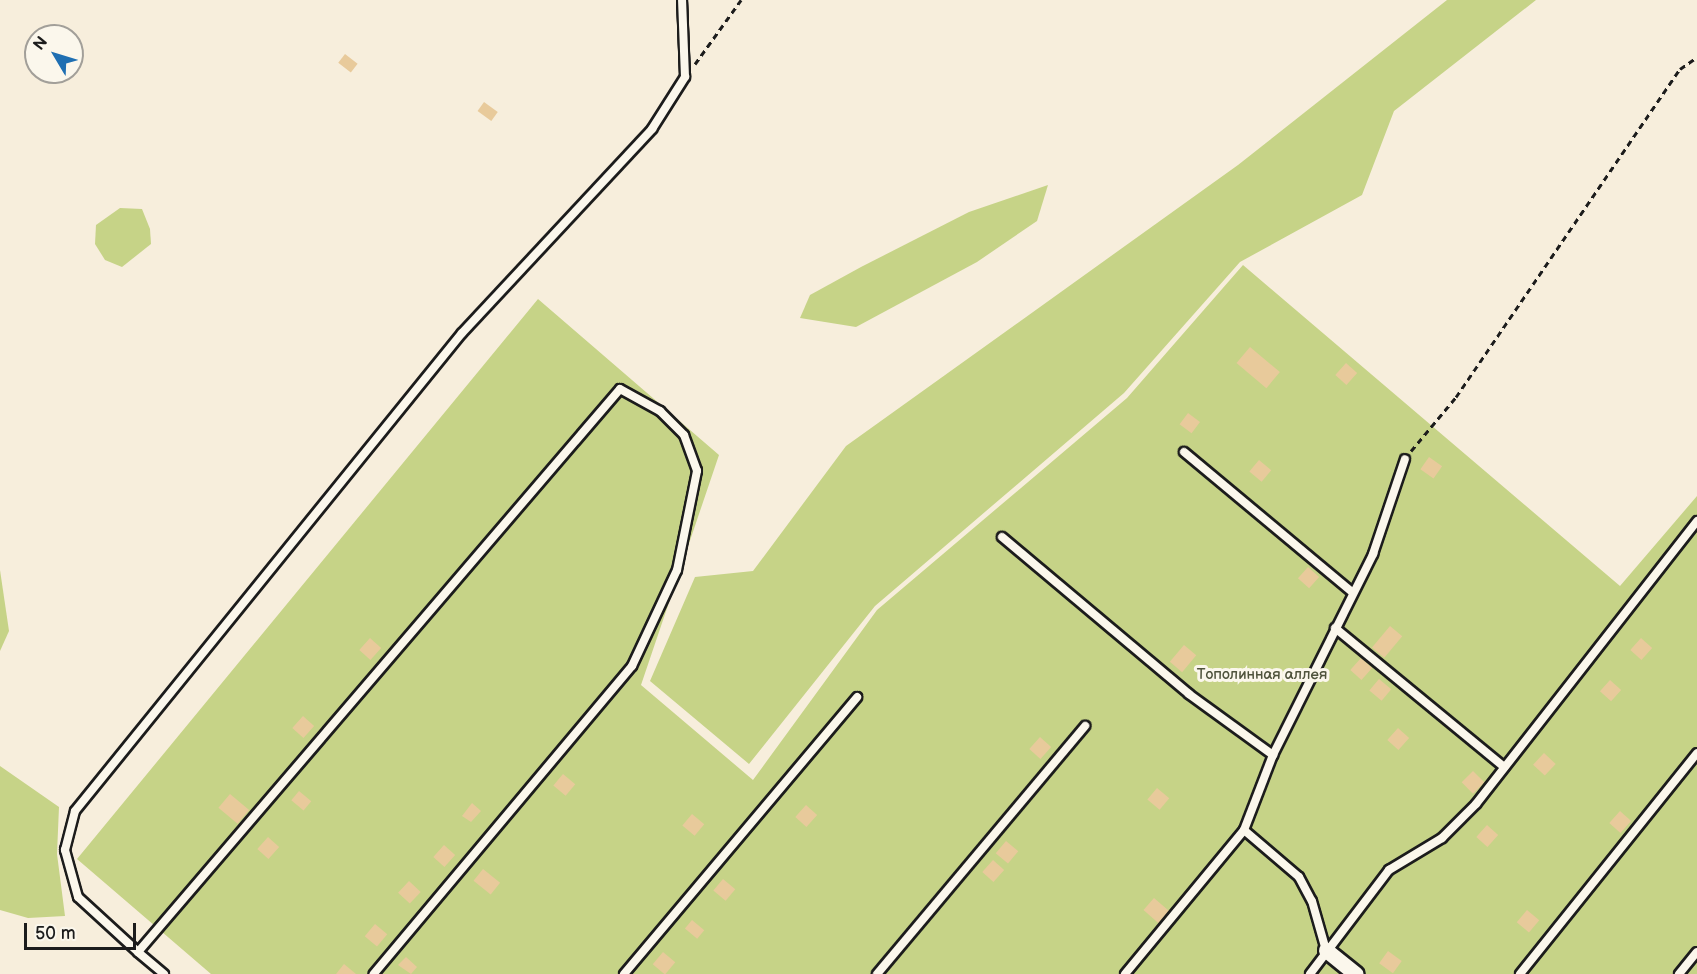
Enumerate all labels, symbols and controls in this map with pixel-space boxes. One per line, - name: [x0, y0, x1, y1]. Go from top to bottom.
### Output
- north arrow: [24, 24, 84, 84]
- text: N: [30, 33, 52, 54]
- park label: Тополинная аллея: [1197, 666, 1327, 684]
- scale bar: [27, 911, 140, 949]
- text: 50 m: [35, 923, 76, 944]

